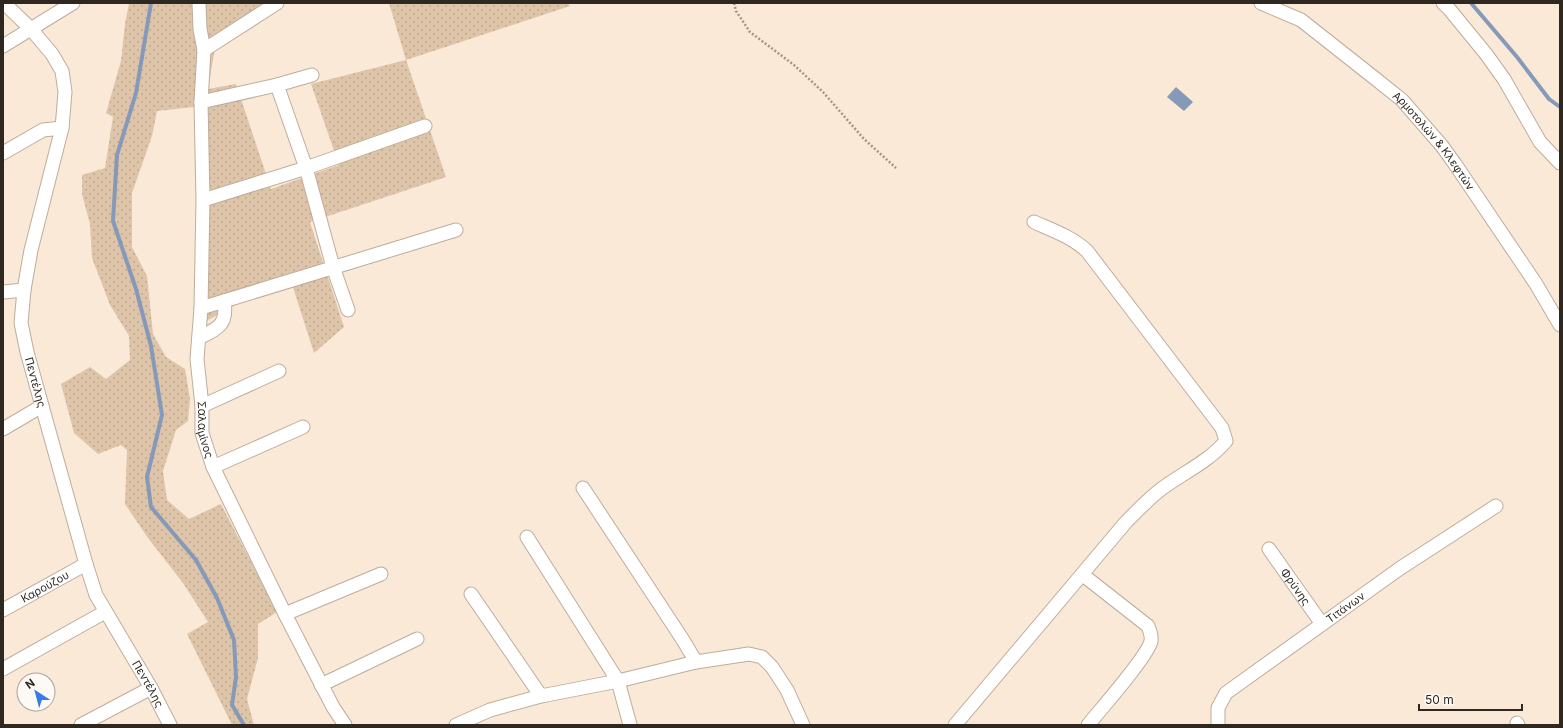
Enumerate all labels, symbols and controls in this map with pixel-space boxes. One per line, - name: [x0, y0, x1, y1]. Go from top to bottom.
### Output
- street label: Αρμοτολών & Κλεφτών: [1390, 88, 1478, 193]
- street label: Πεντέλης: [22, 356, 49, 409]
- street label: Σαλαμίνος: [195, 400, 217, 460]
- street label: Φρύνης: [1278, 565, 1313, 608]
- street label: Καρούζου: [18, 568, 72, 606]
- street label: Τιτάνων: [1323, 588, 1368, 626]
- street label: Πεντέλης: [129, 658, 167, 710]
- north arrow: [16, 672, 56, 712]
- text: N: [23, 676, 38, 692]
- scale bar: [1419, 686, 1522, 712]
- text: 50 m: [1425, 692, 1454, 707]

